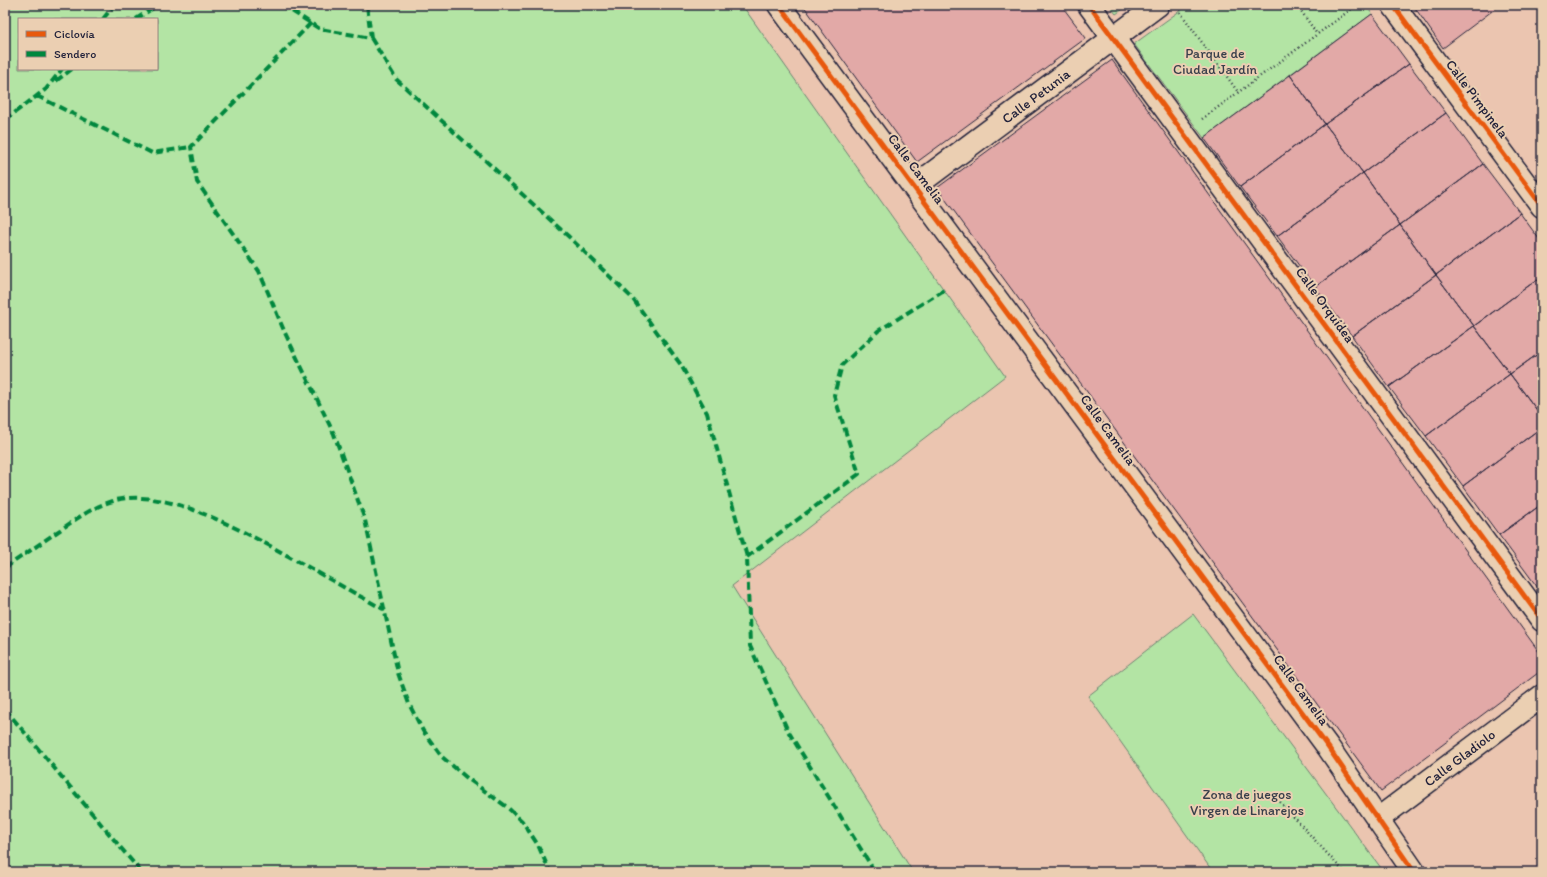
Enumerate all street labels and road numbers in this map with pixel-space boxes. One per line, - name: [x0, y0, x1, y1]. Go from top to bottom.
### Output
- street label: Calle Pimpinela: [1442, 56, 1512, 142]
- street label: Calle Petunia: [998, 65, 1074, 127]
- street label: Calle Camelia: [884, 131, 948, 208]
- street label: Calle Orquídea: [1292, 264, 1358, 346]
- street label: Calle Camelia: [1077, 391, 1140, 469]
- street label: Calle Camelia: [1270, 651, 1333, 729]
- street label: Calle Gladiolo: [1421, 726, 1499, 790]

